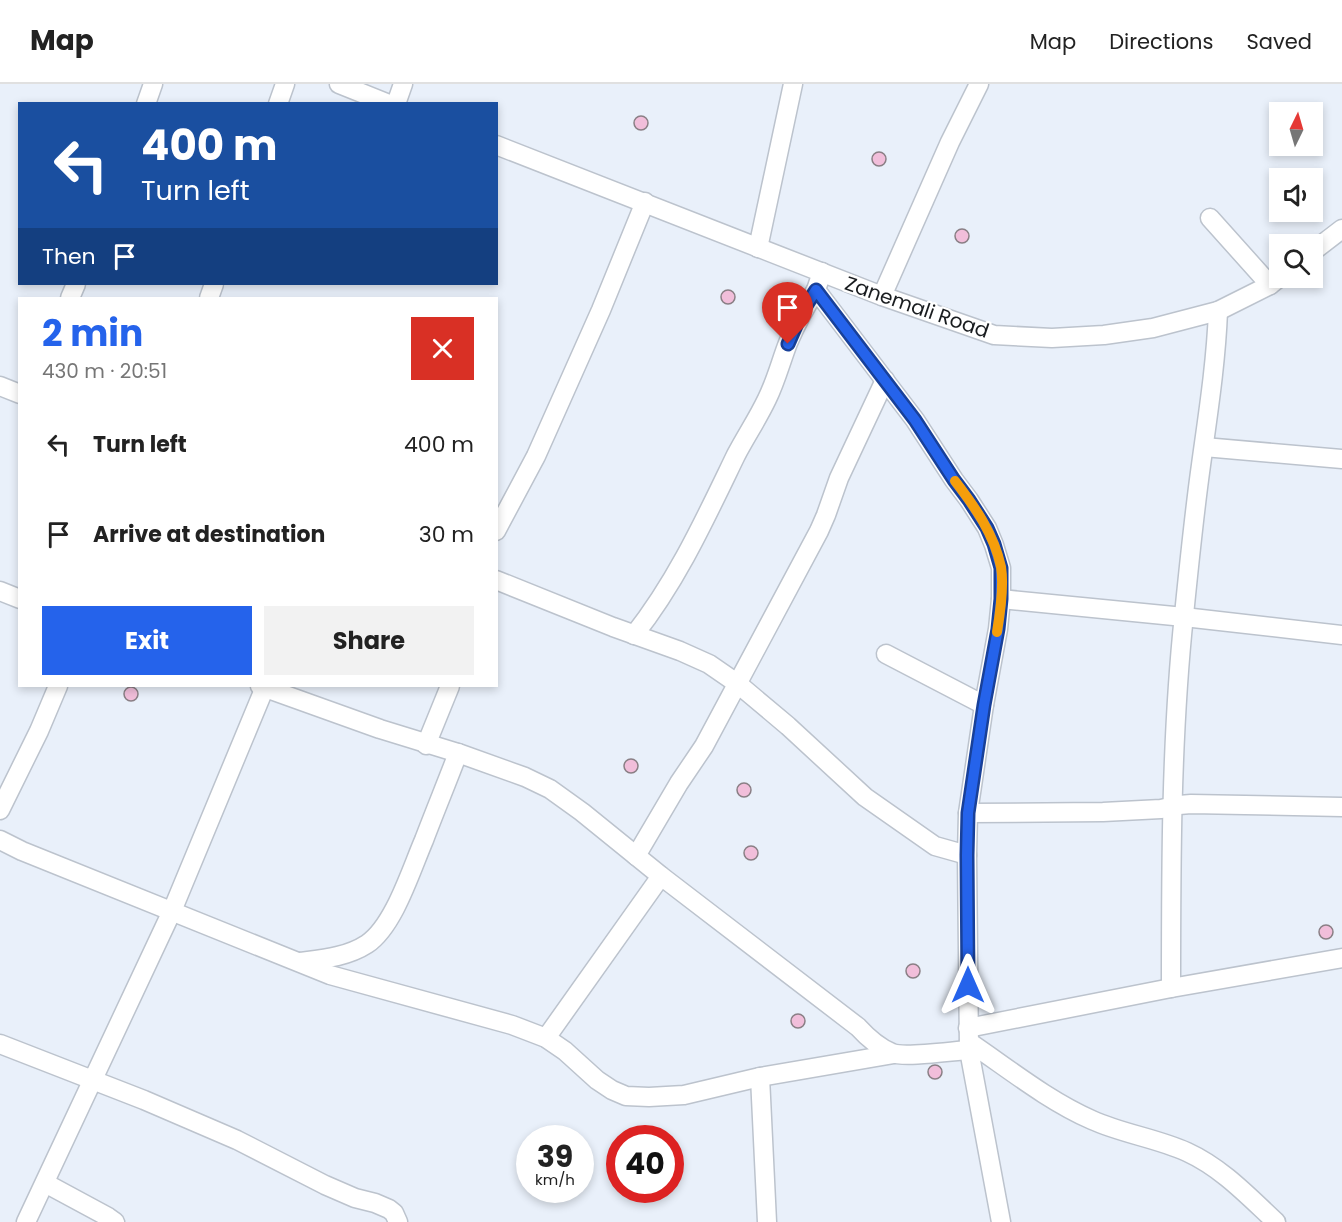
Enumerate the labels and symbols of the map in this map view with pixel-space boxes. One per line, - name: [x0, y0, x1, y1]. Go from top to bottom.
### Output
- north arrow: [1269, 102, 1323, 156]
- street label: Zanemali Road: [841, 269, 993, 345]
- pin: [762, 282, 813, 344]
- position arrow: [936, 953, 1000, 1017]
- speed limit sign: 40: [606, 1125, 684, 1203]

